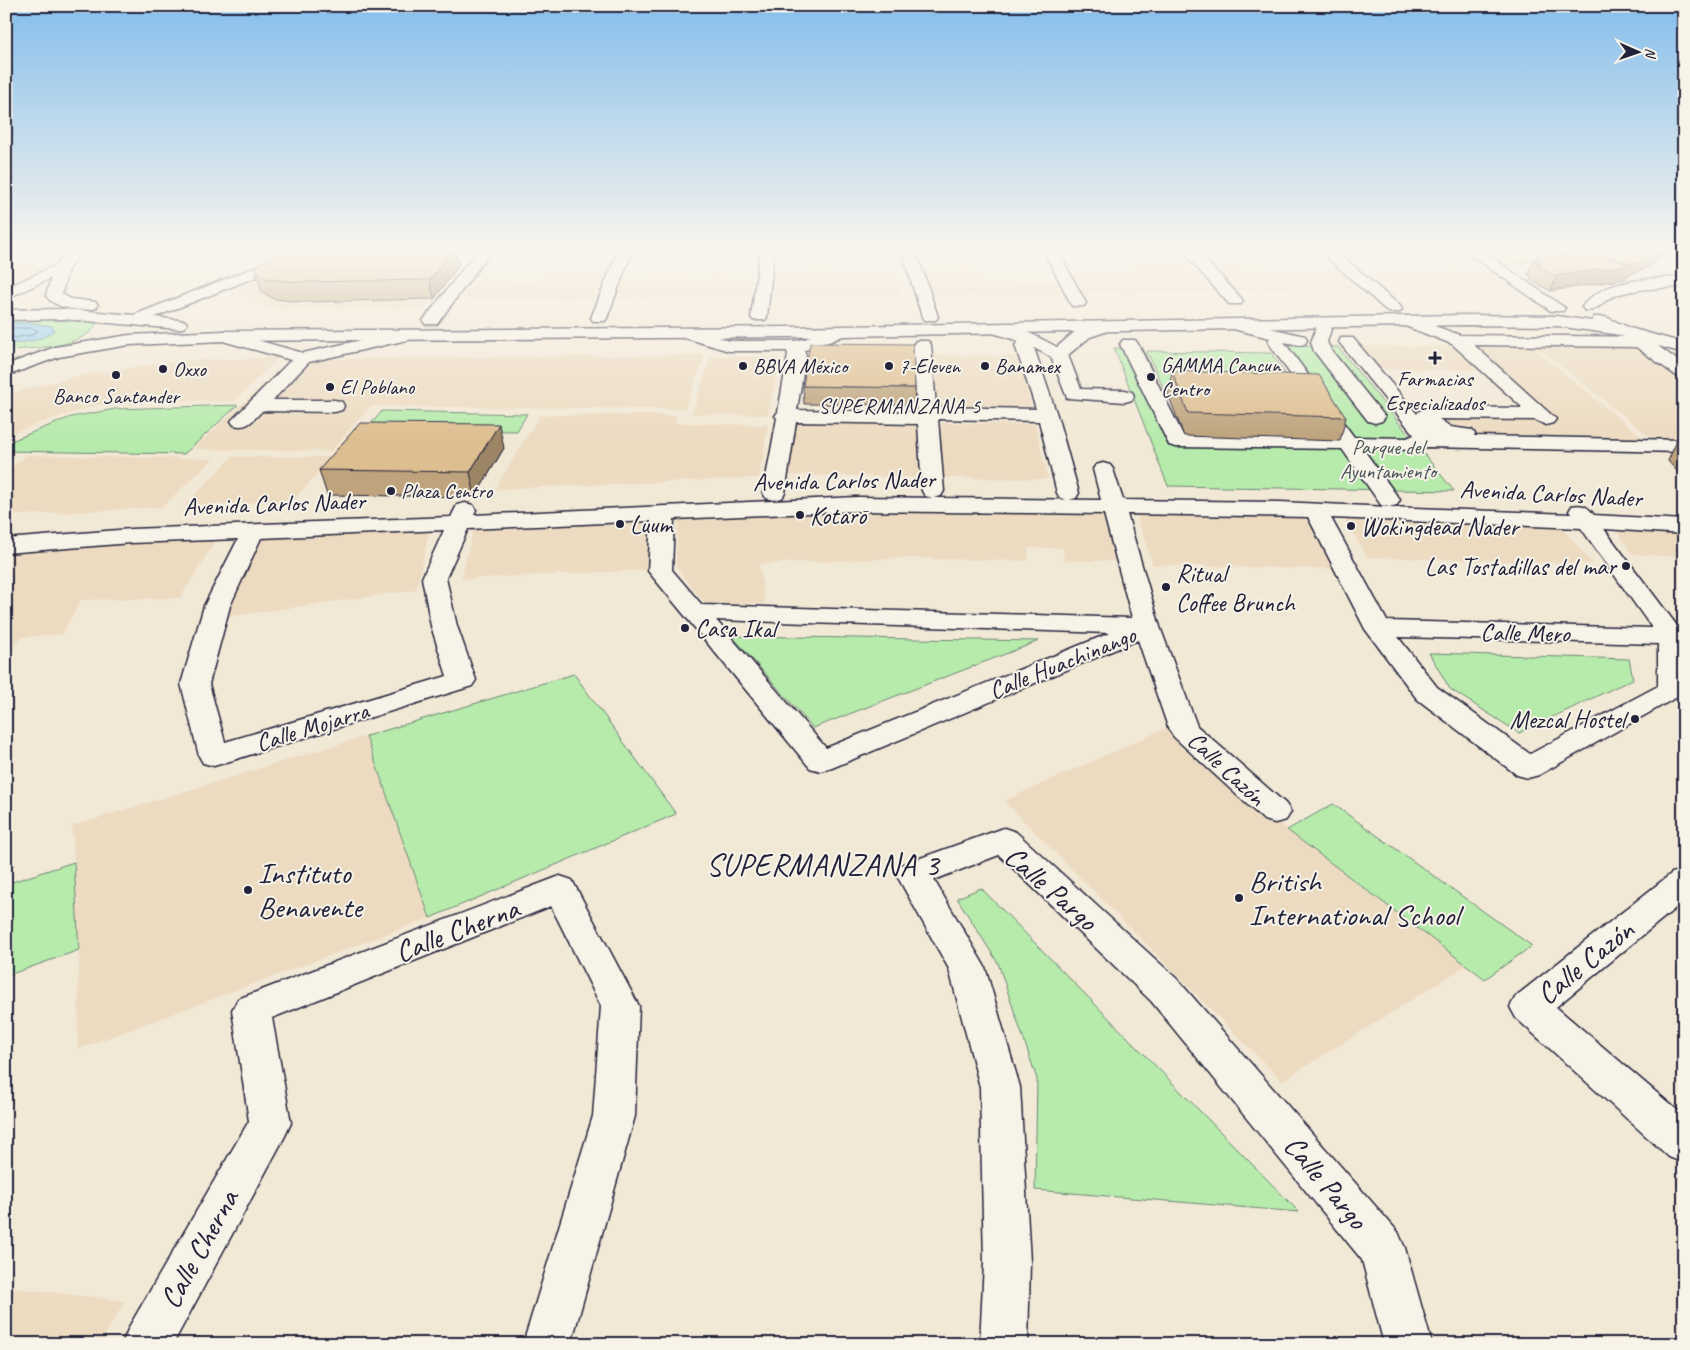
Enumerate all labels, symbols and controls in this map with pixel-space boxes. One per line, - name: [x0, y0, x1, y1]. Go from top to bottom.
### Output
- north arrow: [1612, 28, 1662, 78]
- text: N: [1642, 48, 1659, 59]
- place label: GAMMA Cancun Centro: [1161, 352, 1282, 402]
- marker: Farmacias Especializados: [1429, 352, 1441, 364]
- place label: BBVA México: [753, 353, 850, 379]
- place label: 7-Eleven: [899, 353, 962, 379]
- place label: Banamex: [995, 353, 1062, 379]
- place label: Oxxo: [173, 356, 207, 382]
- marker: BBVA México: [737, 360, 749, 372]
- marker: 7-Eleven: [883, 360, 895, 372]
- marker: Banamex: [979, 360, 991, 372]
- marker: Oxxo: [157, 363, 169, 375]
- place label: Farmacias Especializados: [1386, 366, 1486, 416]
- marker: Banco Santander: [110, 369, 122, 381]
- marker: GAMMA Cancun Centro: [1145, 371, 1157, 383]
- place label: El Poblano: [340, 374, 416, 400]
- marker: El Poblano: [324, 381, 336, 393]
- place label: Banco Santander: [53, 383, 181, 409]
- district label: SUPERMANZANA 5: [819, 393, 982, 419]
- park label: Parque del Ayuntamiento: [1340, 434, 1439, 484]
- street label: Avenida Carlos Nader: [753, 463, 937, 499]
- street label: Avenida Carlos Nader: [1459, 473, 1645, 515]
- place label: Plaza Centro: [401, 478, 494, 504]
- street label: Avenida Carlos Nader: [182, 485, 368, 523]
- marker: Plaza Centro: [385, 485, 397, 497]
- place label: Kotarō: [810, 500, 869, 532]
- place label: Luum: [630, 509, 674, 541]
- marker: Kotarō: [794, 509, 806, 521]
- place label: Wokingdead Nader: [1361, 511, 1521, 543]
- marker: Luum: [614, 518, 626, 530]
- marker: Wokingdead Nader: [1345, 520, 1357, 532]
- place label: Las Tostadillas del mar: [1425, 551, 1618, 583]
- place label: Ritual Coffee Brunch: [1176, 558, 1296, 619]
- marker: Las Tostadillas del mar: [1620, 560, 1632, 572]
- marker: Ritual Coffee Brunch: [1160, 581, 1172, 593]
- place label: Casa Ikal: [695, 613, 781, 645]
- street label: Calle Mero: [1480, 616, 1571, 650]
- street label: Calle Huachinango: [984, 618, 1142, 707]
- marker: Casa Ikal: [679, 622, 691, 634]
- street label: Calle Mojarra: [252, 694, 374, 759]
- place label: Mezcal Hostel: [1510, 704, 1630, 736]
- marker: Mezcal Hostel: [1629, 713, 1641, 725]
- street label: Calle Cazón: [1180, 724, 1273, 814]
- street label: Calle Pargo: [996, 837, 1107, 940]
- district label: SUPERMANZANA 3: [706, 845, 941, 884]
- place label: Instituto Benavente: [258, 854, 364, 926]
- place label: British International School: [1249, 862, 1464, 934]
- marker: Instituto Benavente: [242, 884, 254, 896]
- street label: Calle Cherna: [390, 888, 526, 971]
- marker: British International School: [1233, 892, 1245, 904]
- street label: Calle Cazón: [1528, 910, 1643, 1013]
- street label: Calle Pargo: [1276, 1127, 1377, 1238]
- street label: Calle Cherna: [151, 1181, 248, 1315]

